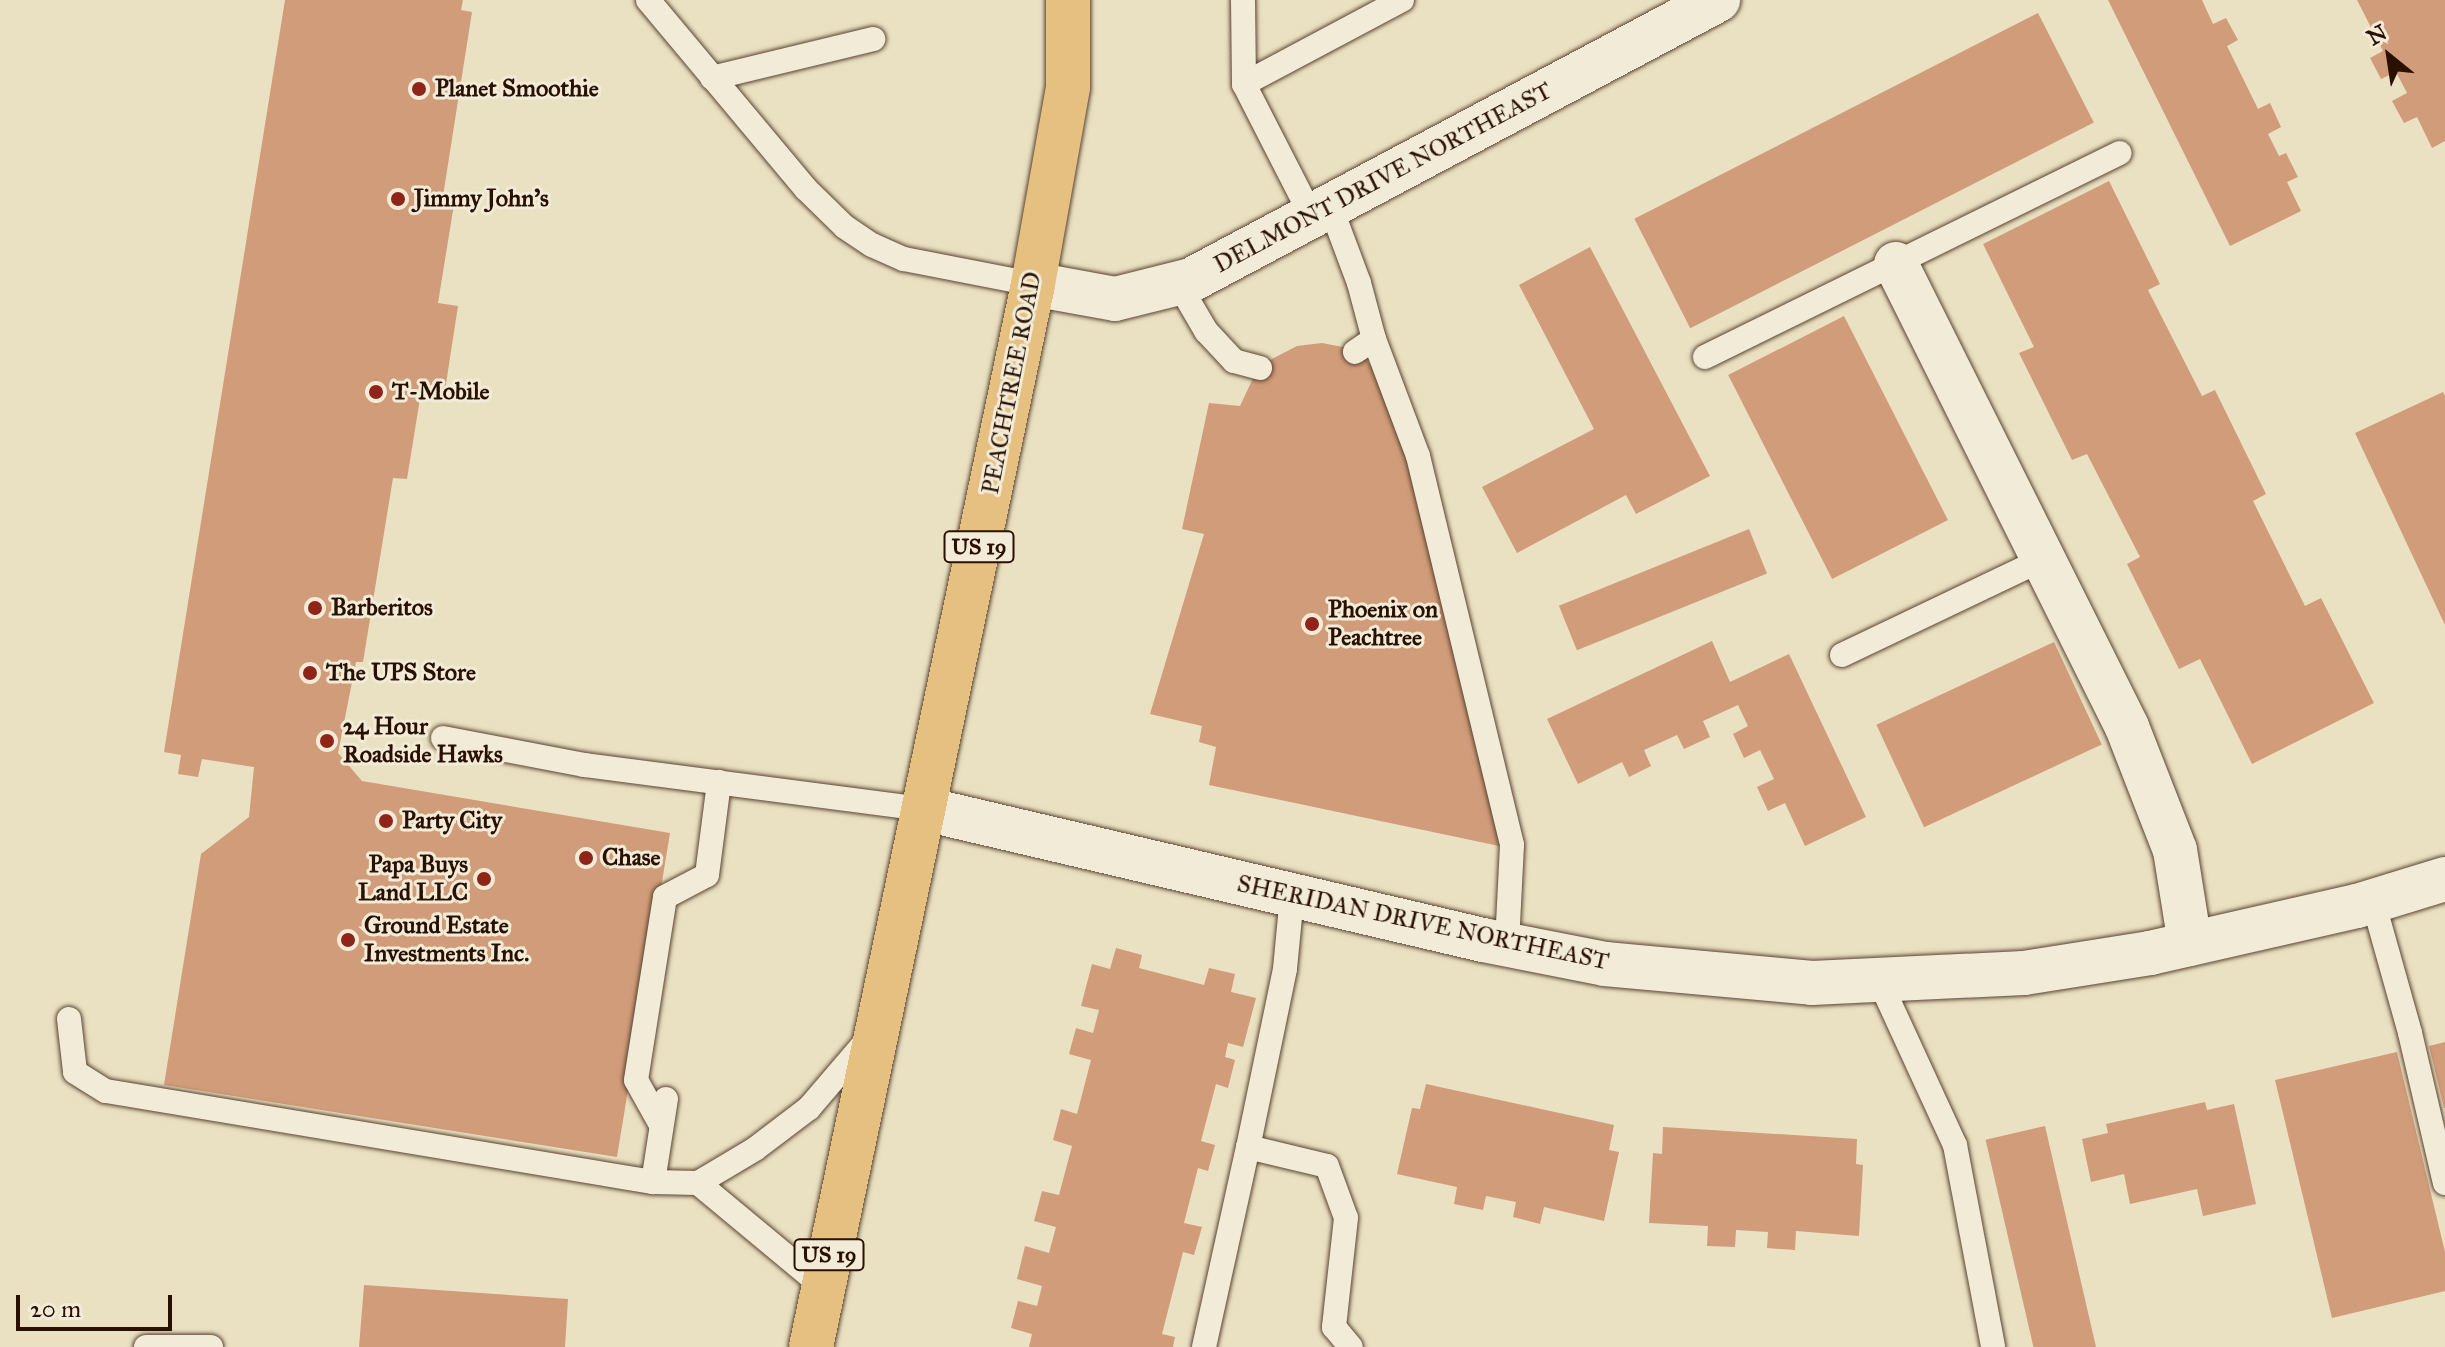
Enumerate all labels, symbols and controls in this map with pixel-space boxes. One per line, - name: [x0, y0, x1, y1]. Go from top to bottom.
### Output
- north arrow: [2349, 16, 2429, 96]
- text: N: [2362, 18, 2392, 51]
- place label: Planet Smoothie: [435, 75, 599, 103]
- street label: DELMONT DRIVE NORTHEAST: [1209, 76, 1557, 280]
- marker: Planet Smoothie: [410, 80, 428, 98]
- place label: Jimmy John's: [414, 185, 549, 213]
- marker: Jimmy John's: [389, 190, 407, 208]
- street label: PEACHTREE ROAD: [976, 269, 1048, 497]
- place label: T-Mobile: [392, 378, 490, 406]
- marker: T-Mobile: [367, 383, 385, 401]
- road number: US 19: [943, 529, 1015, 565]
- place label: Barberitos: [331, 594, 433, 622]
- place label: Phoenix on Peachtree: [1328, 596, 1438, 652]
- marker: Barberitos: [306, 599, 324, 617]
- marker: Phoenix on Peachtree: [1303, 615, 1321, 633]
- place label: The UPS Store: [326, 659, 476, 687]
- marker: The UPS Store: [301, 664, 319, 682]
- place label: 24 Hour Roadside Hawks: [343, 713, 503, 769]
- marker: 24 Hour Roadside Hawks: [318, 732, 336, 750]
- place label: Party City: [402, 807, 502, 835]
- marker: Party City: [377, 812, 395, 830]
- place label: Chase: [602, 844, 661, 872]
- marker: Chase: [577, 849, 595, 867]
- place label: Papa Buys Land LLC: [358, 851, 468, 907]
- street label: SHERIDAN DRIVE NORTHEAST: [1234, 869, 1612, 977]
- marker: Papa Buys Land LLC: [475, 870, 493, 888]
- place label: Ground Estate Investments Inc.: [364, 912, 529, 968]
- marker: Ground Estate Investments Inc.: [339, 931, 357, 949]
- road number: US 19: [793, 1237, 865, 1273]
- scale bar: [20, 1279, 176, 1329]
- text: 20 m: [30, 1294, 81, 1324]

